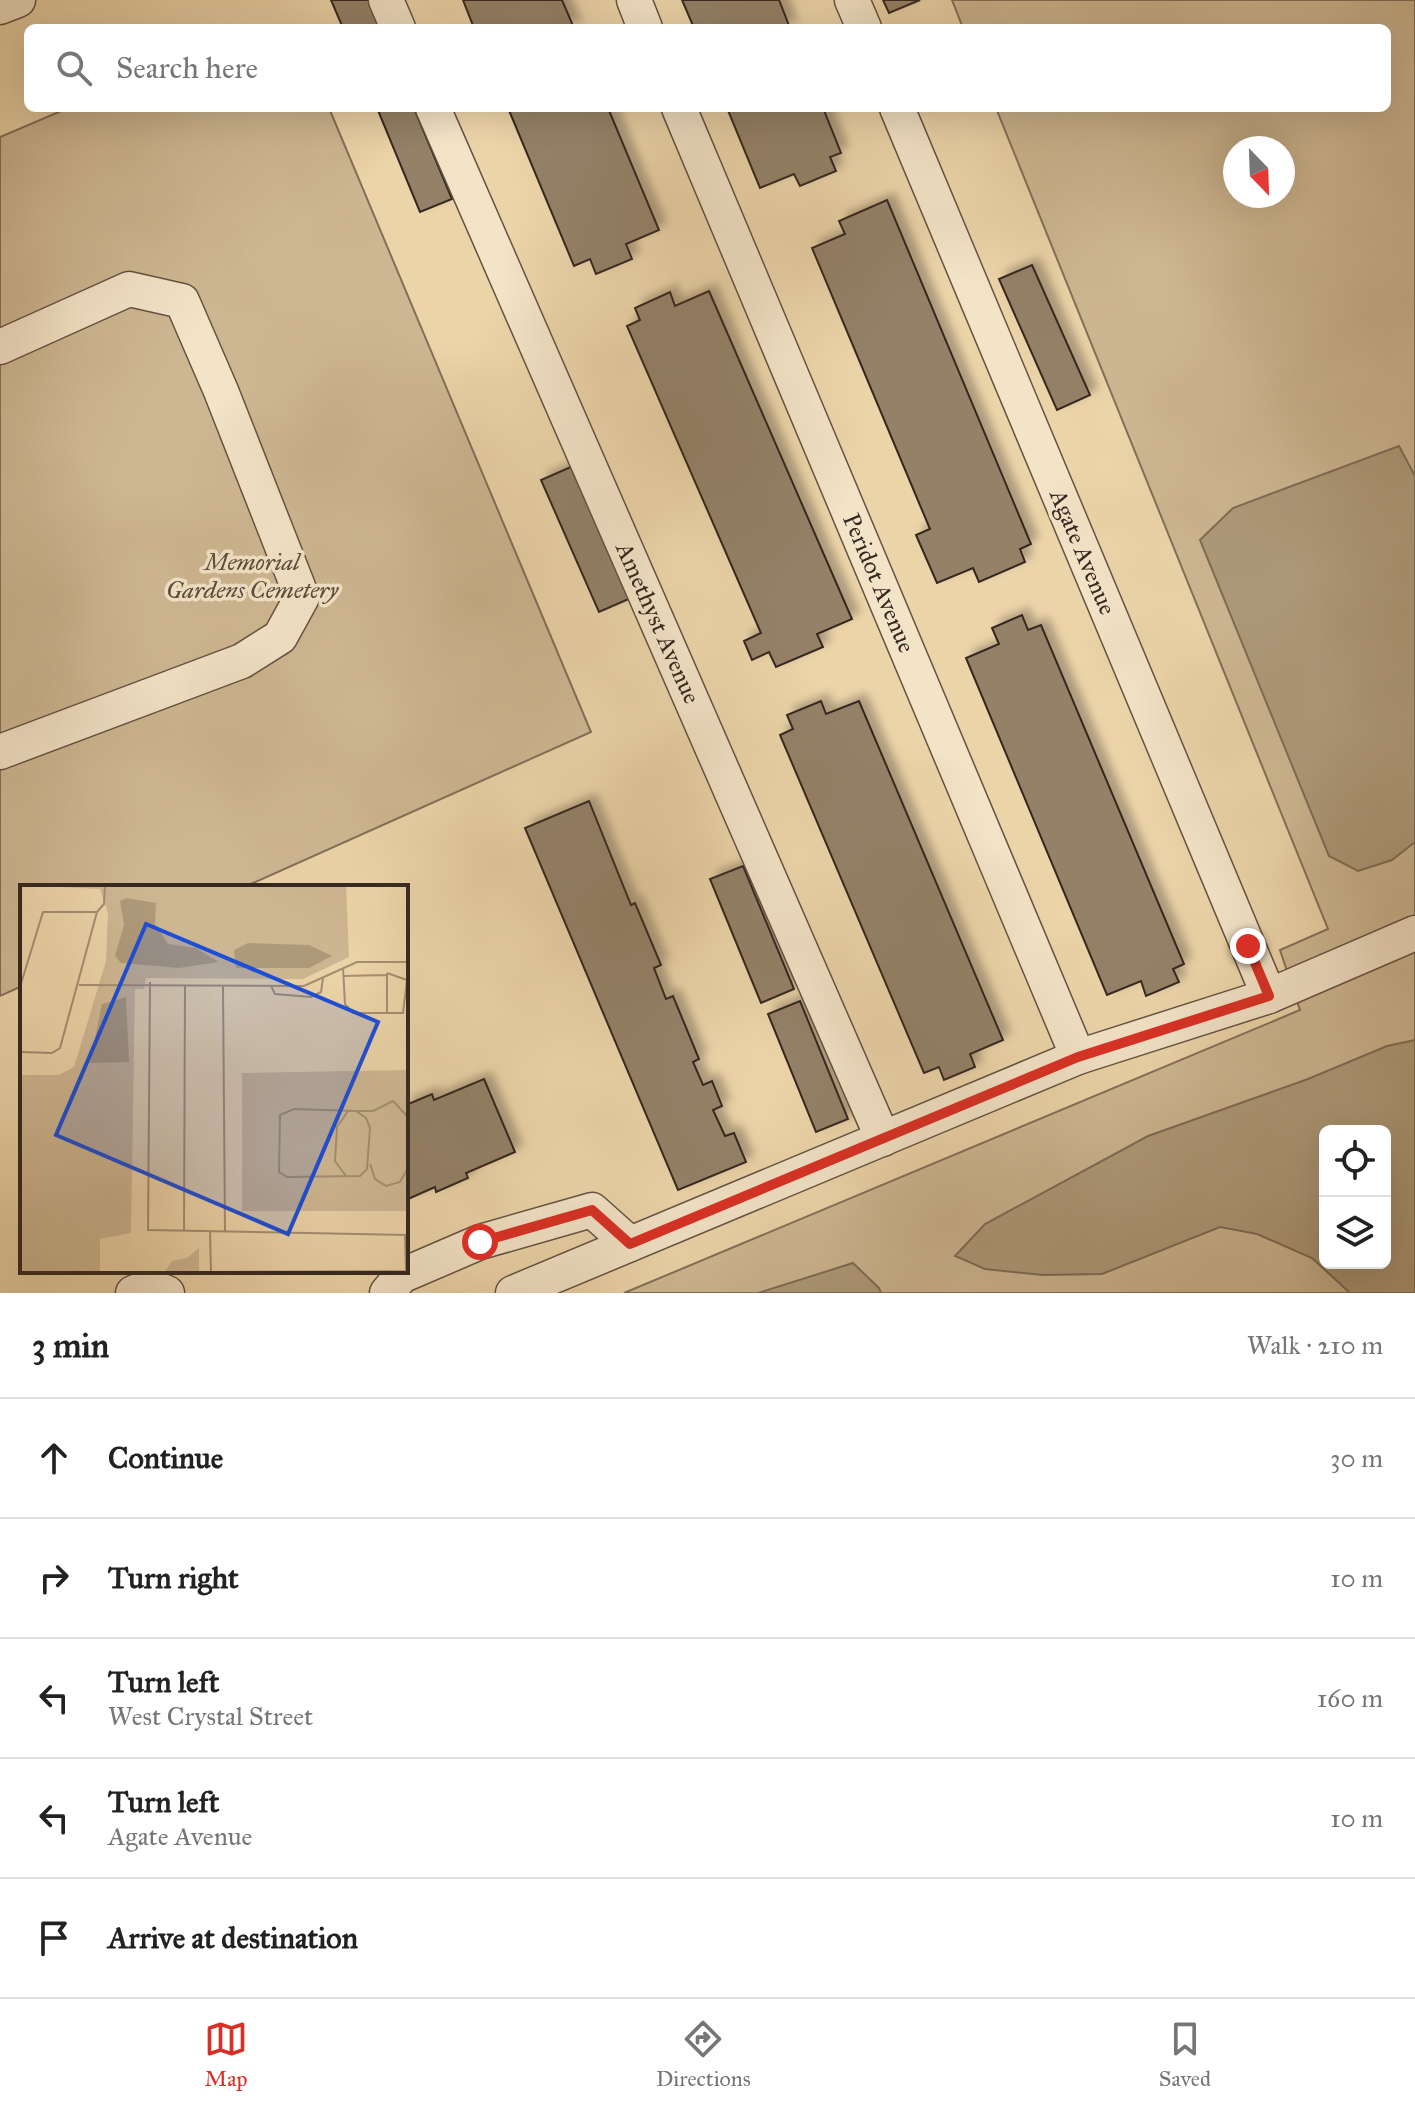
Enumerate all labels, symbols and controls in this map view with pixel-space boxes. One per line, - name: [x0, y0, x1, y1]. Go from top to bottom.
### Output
- search box: [24, 24, 1391, 112]
- icon: search: [52, 46, 96, 90]
- text: Search here: [116, 50, 258, 86]
- north arrow: [1223, 136, 1295, 208]
- street label: Agate Avenue: [1043, 484, 1123, 619]
- street label: Peridot Avenue: [836, 509, 922, 657]
- street label: Amethyst Avenue: [609, 537, 707, 708]
- park label: Memorial Gardens Cemetery: [166, 547, 339, 605]
- inset map: [20, 885, 408, 1273]
- route end: [1230, 928, 1266, 964]
- map controls: [1319, 1125, 1391, 1269]
- button: locate: [1319, 1125, 1391, 1197]
- button: layers: [1319, 1197, 1391, 1269]
- route start: [462, 1224, 498, 1260]
- text: 3 min: [32, 1325, 109, 1366]
- text: Walk · 210 m: [1247, 1329, 1383, 1361]
- icon: ahead: [32, 1436, 76, 1480]
- text: Continue: [108, 1440, 223, 1476]
- text: 30 m: [1330, 1442, 1383, 1474]
- icon: right: [32, 1556, 76, 1600]
- text: Turn right: [108, 1560, 239, 1596]
- text: 10 m: [1330, 1562, 1383, 1594]
- text: Turn left: [108, 1664, 219, 1700]
- icon: left: [32, 1676, 76, 1720]
- text: 160 m: [1317, 1682, 1383, 1714]
- text: West Crystal Street: [108, 1700, 313, 1732]
- text: Turn left: [108, 1784, 219, 1820]
- icon: left: [32, 1796, 76, 1840]
- text: 10 m: [1330, 1802, 1383, 1834]
- text: Agate Avenue: [108, 1820, 252, 1852]
- icon: arrive: [32, 1916, 76, 1960]
- text: Arrive at destination: [108, 1920, 358, 1956]
- tab: Map: [204, 2017, 248, 2092]
- tab: Directions: [656, 2017, 751, 2092]
- tab: Saved: [1159, 2017, 1211, 2092]

